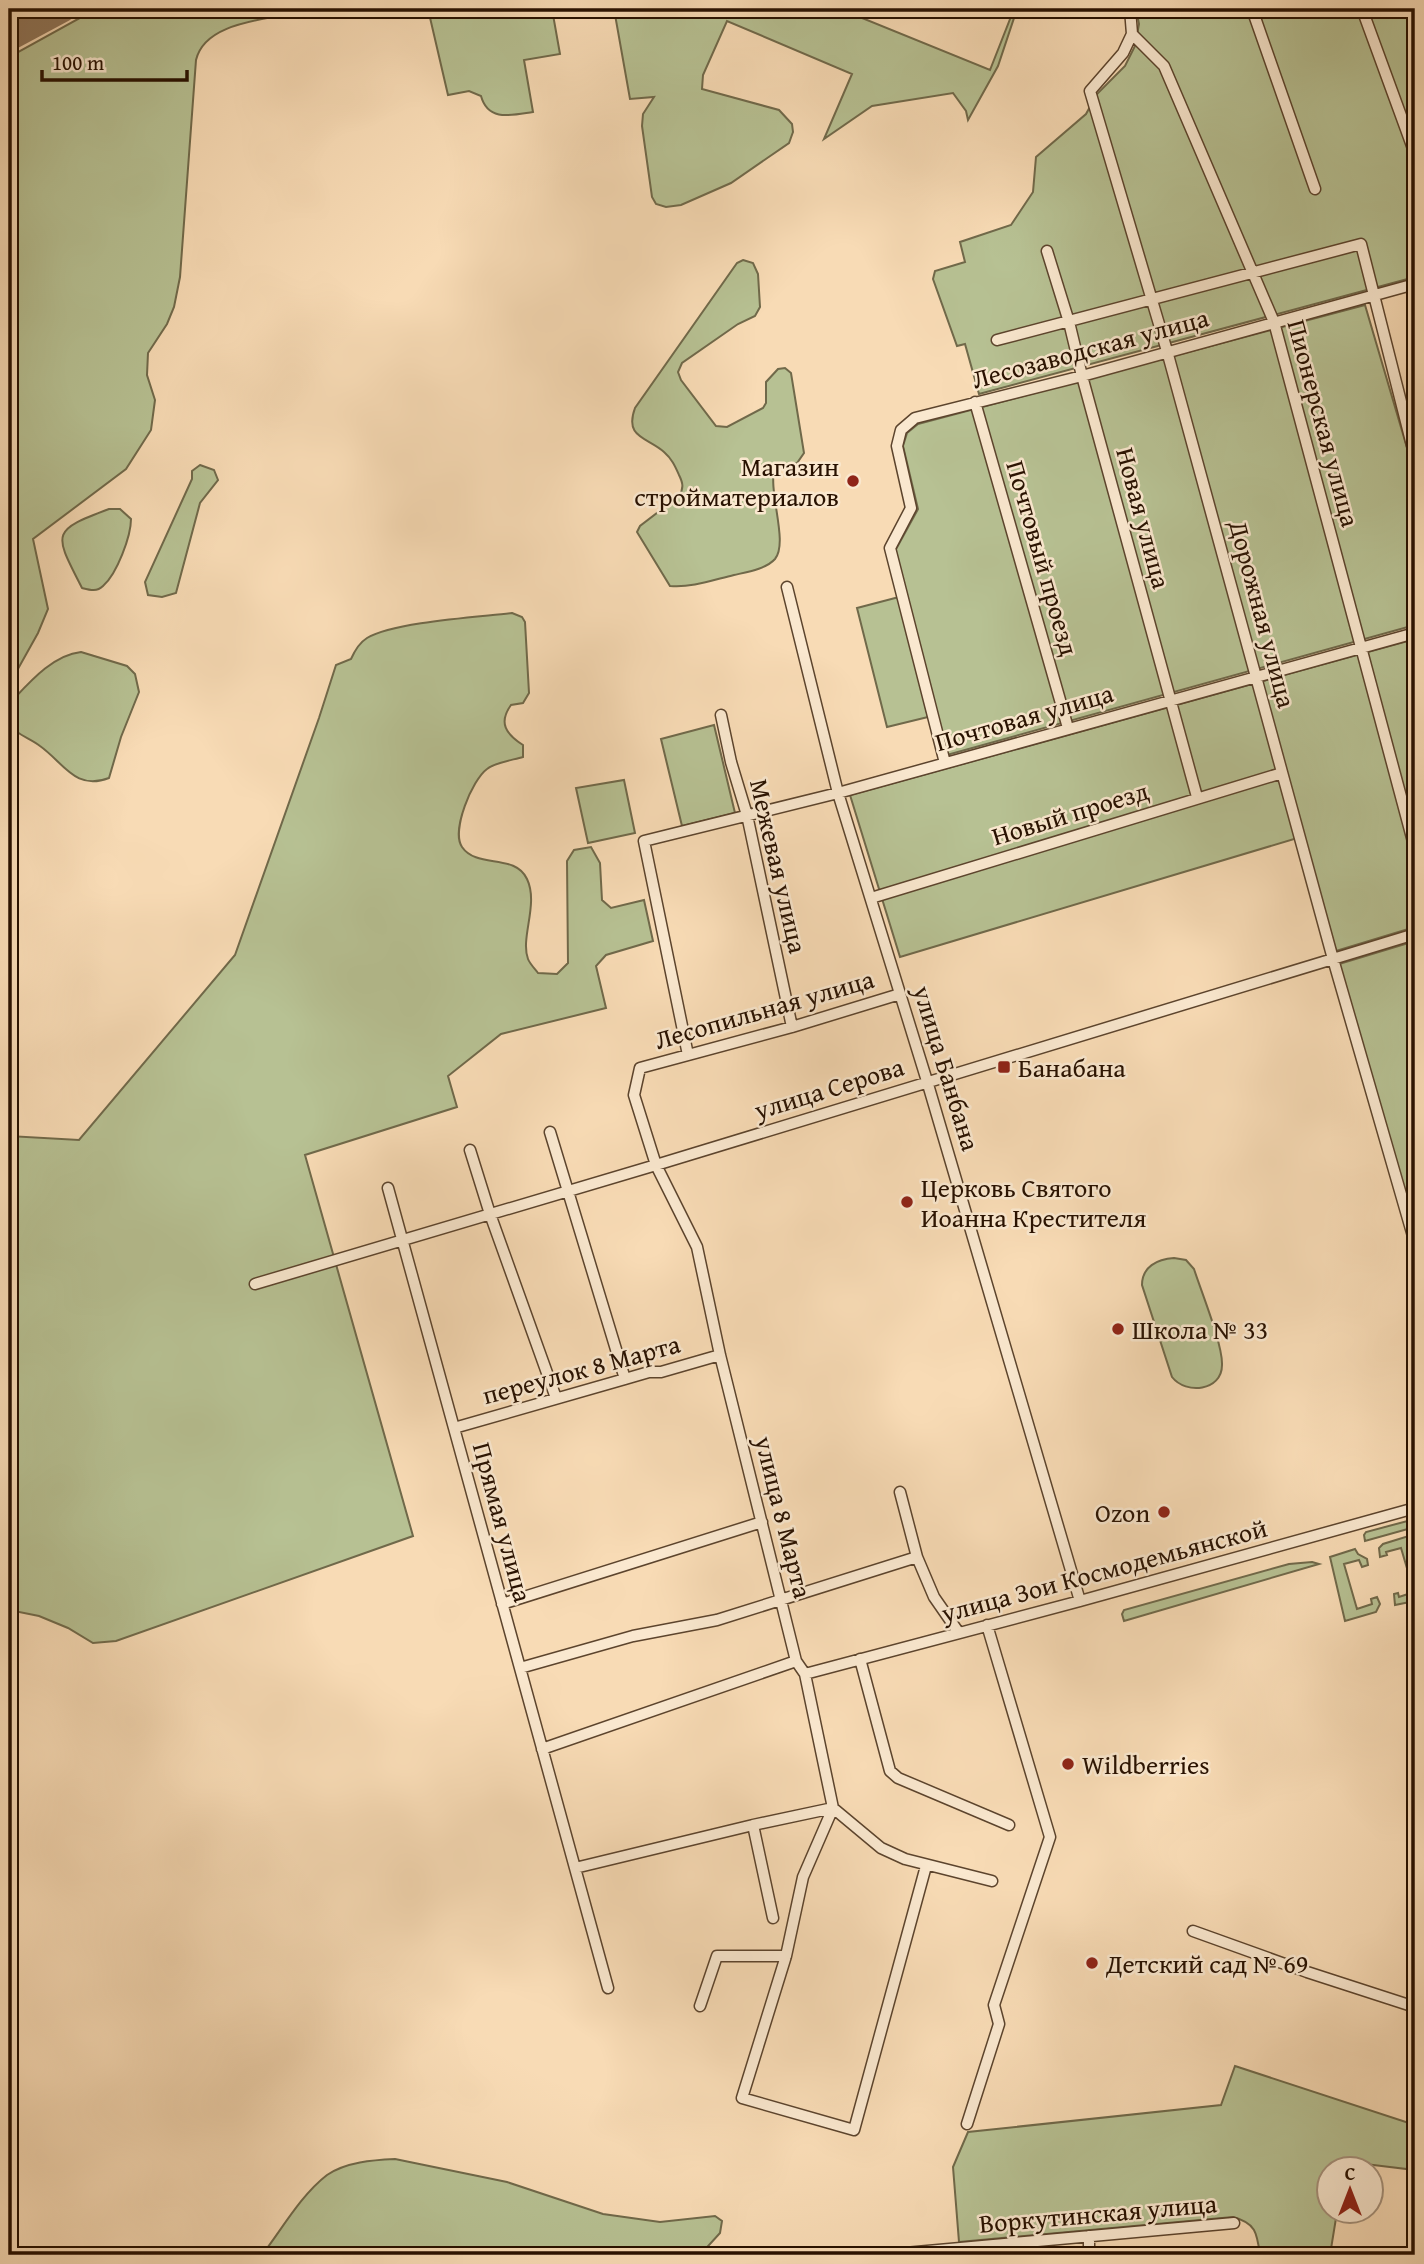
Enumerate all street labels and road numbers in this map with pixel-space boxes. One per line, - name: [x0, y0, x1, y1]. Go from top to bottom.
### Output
- street label: Лесозаводская улица: [967, 297, 1213, 398]
- street label: Пионерская улица: [1278, 315, 1371, 532]
- street label: Новая улица: [1106, 443, 1182, 594]
- street label: Почтовый проезд: [996, 456, 1090, 660]
- street label: Дорожная улица: [1219, 515, 1307, 713]
- street label: Почтовая улица: [930, 673, 1118, 761]
- street label: Новый проезд: [987, 771, 1153, 855]
- street label: Межевая улица: [740, 775, 818, 958]
- street label: Лесопильная улица: [650, 959, 879, 1059]
- street label: улица Банбана: [903, 979, 991, 1156]
- street label: улица Серова: [748, 1047, 909, 1130]
- street label: переулок 8 Марта: [478, 1324, 685, 1414]
- street label: улица 8 Марта: [745, 1431, 823, 1603]
- street label: Прямая улица: [463, 1438, 543, 1607]
- street label: улица Зои Космодемьянской: [936, 1508, 1271, 1633]
- street label: Воркутинская улица: [977, 2183, 1219, 2243]

